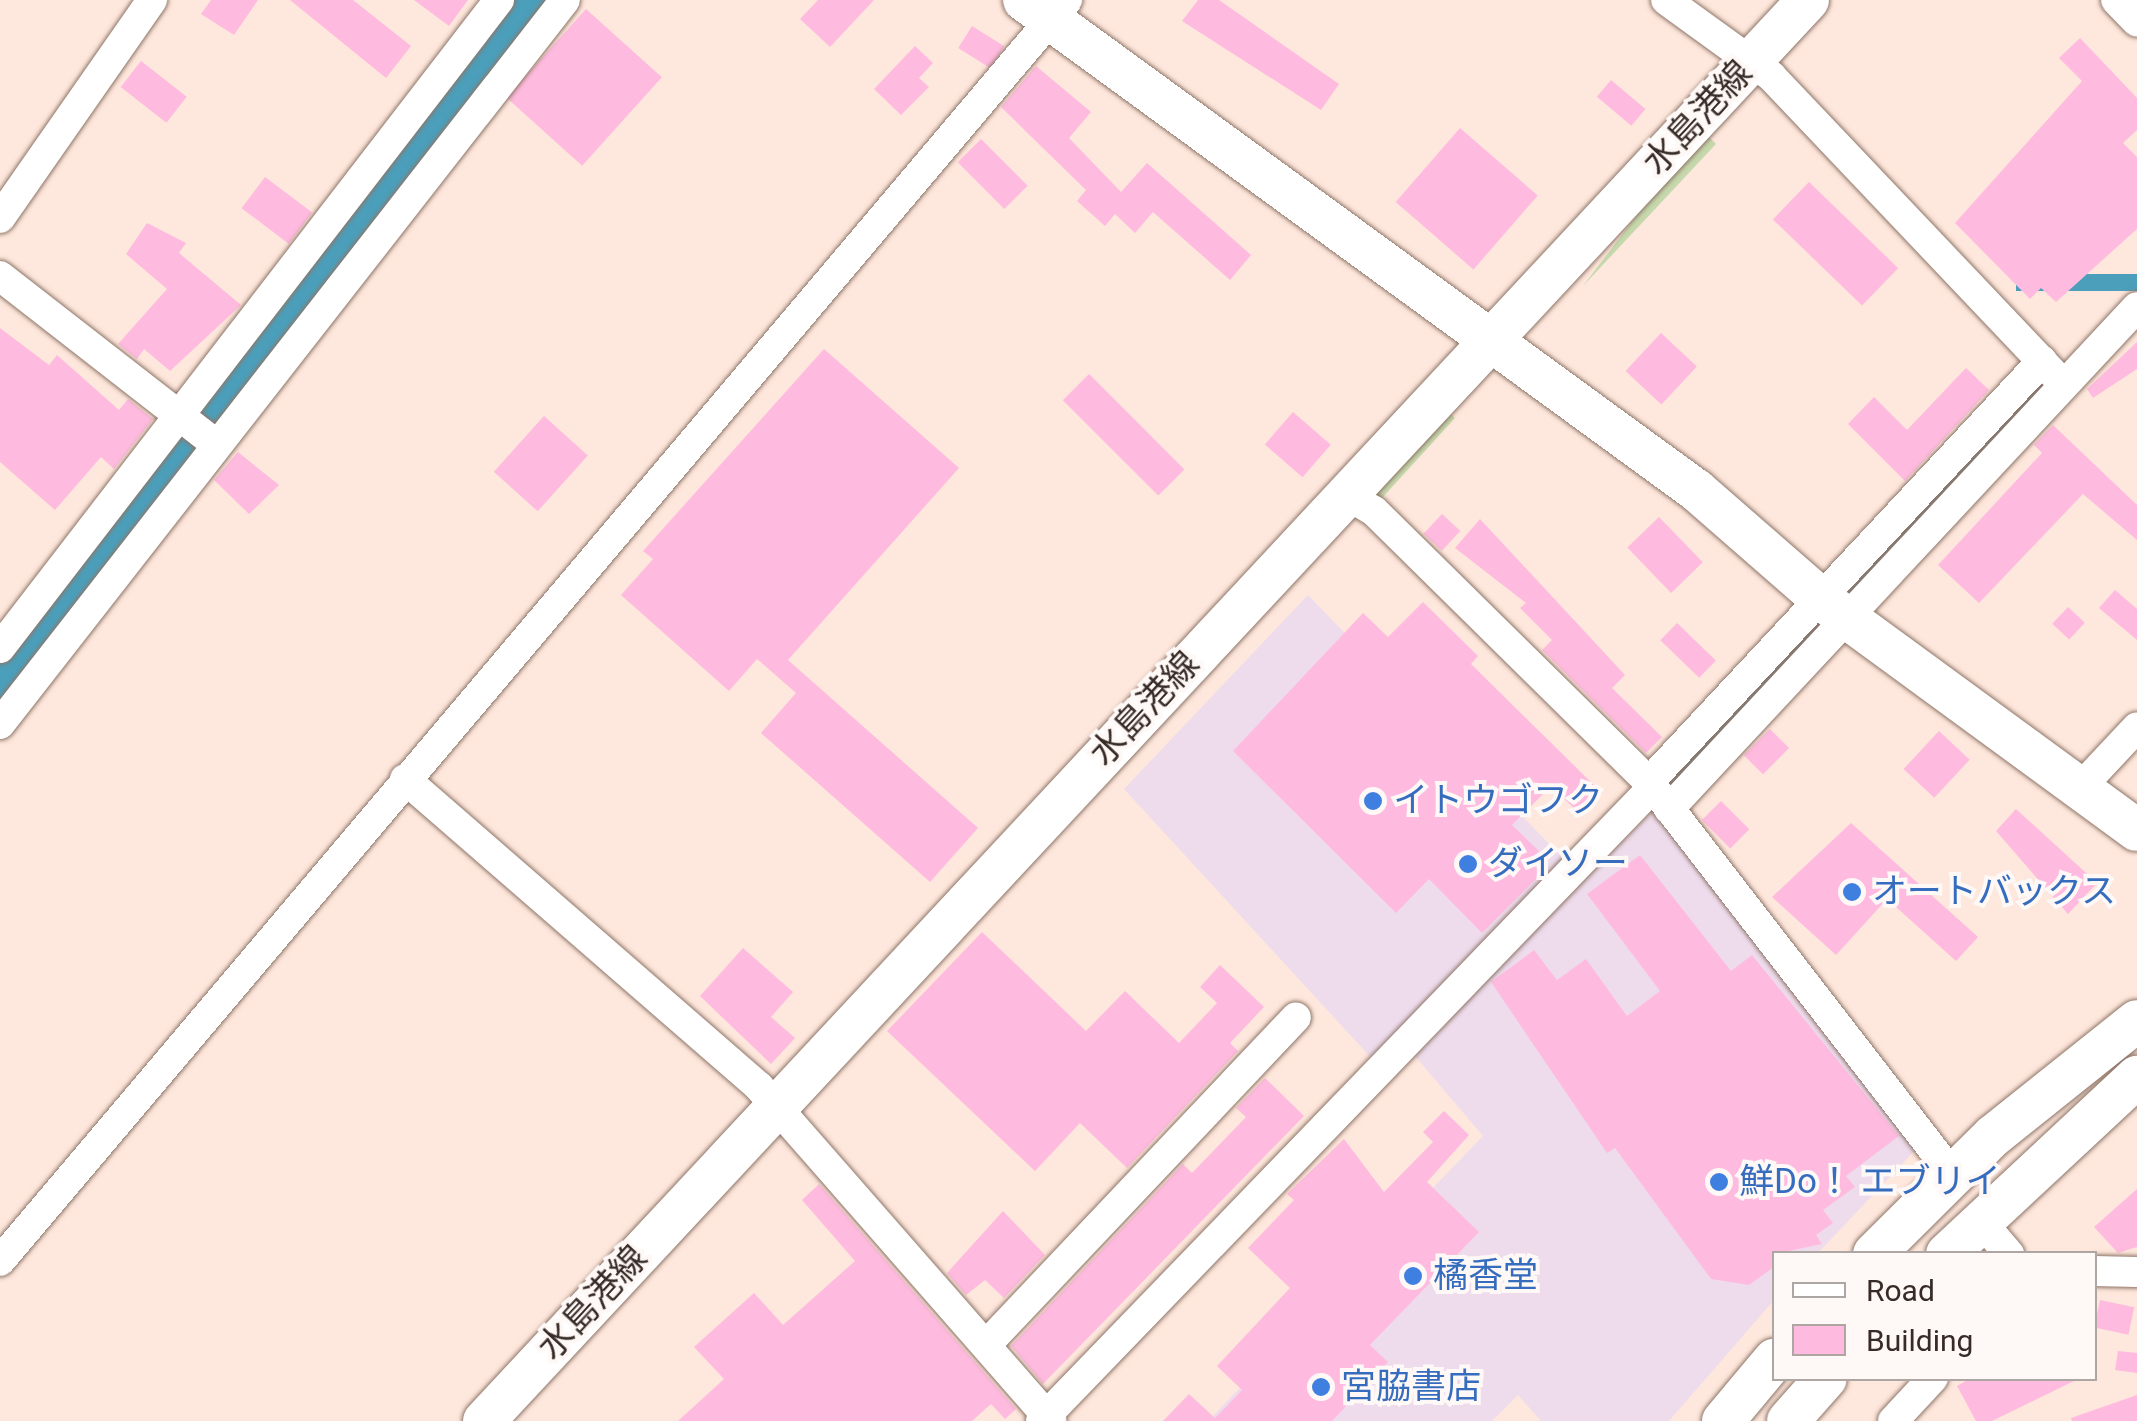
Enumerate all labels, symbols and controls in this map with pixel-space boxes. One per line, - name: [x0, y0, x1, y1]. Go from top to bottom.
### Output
- street label: 水島港線: [1635, 52, 1761, 184]
- street label: 水島港線: [1082, 643, 1208, 775]
- place label: イトウゴフク: [1393, 780, 1603, 822]
- marker: イトウゴフク: [1362, 790, 1384, 812]
- place label: ダイソー: [1488, 843, 1628, 885]
- marker: ダイソー: [1457, 853, 1479, 875]
- place label: オートバックス: [1872, 871, 2117, 913]
- marker: オートバックス: [1841, 881, 1863, 903]
- place label: 鮮Do！ エブリイ: [1739, 1161, 2001, 1203]
- marker: 鮮Do！ エブリイ: [1708, 1171, 1730, 1193]
- street label: 水島港線: [530, 1237, 656, 1369]
- legend: [1772, 1251, 2097, 1381]
- place label: 橘香堂: [1433, 1255, 1538, 1297]
- marker: 橘香堂: [1402, 1265, 1424, 1287]
- text: Road: [1866, 1273, 1935, 1308]
- text: Building: [1866, 1323, 1973, 1358]
- place label: 宮脇書店: [1341, 1366, 1481, 1408]
- marker: 宮脇書店: [1310, 1376, 1332, 1398]

